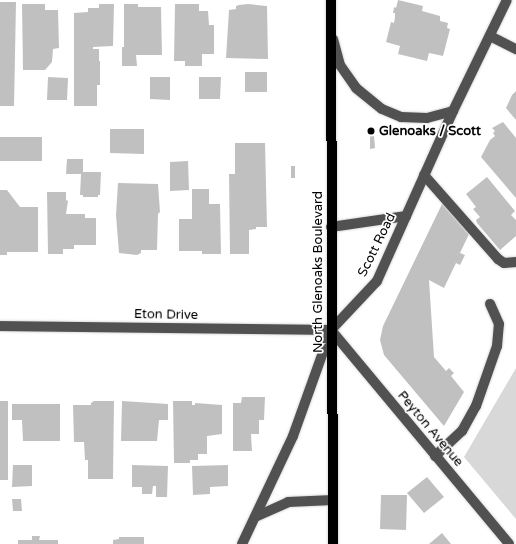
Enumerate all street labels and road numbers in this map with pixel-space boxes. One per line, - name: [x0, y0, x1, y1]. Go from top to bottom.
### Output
- street label: North Glenoaks Boulevard: [310, 191, 326, 353]
- street label: Scott Road: [355, 211, 399, 279]
- street label: Eton Drive: [134, 307, 198, 323]
- street label: Peyton Avenue: [394, 388, 466, 470]

